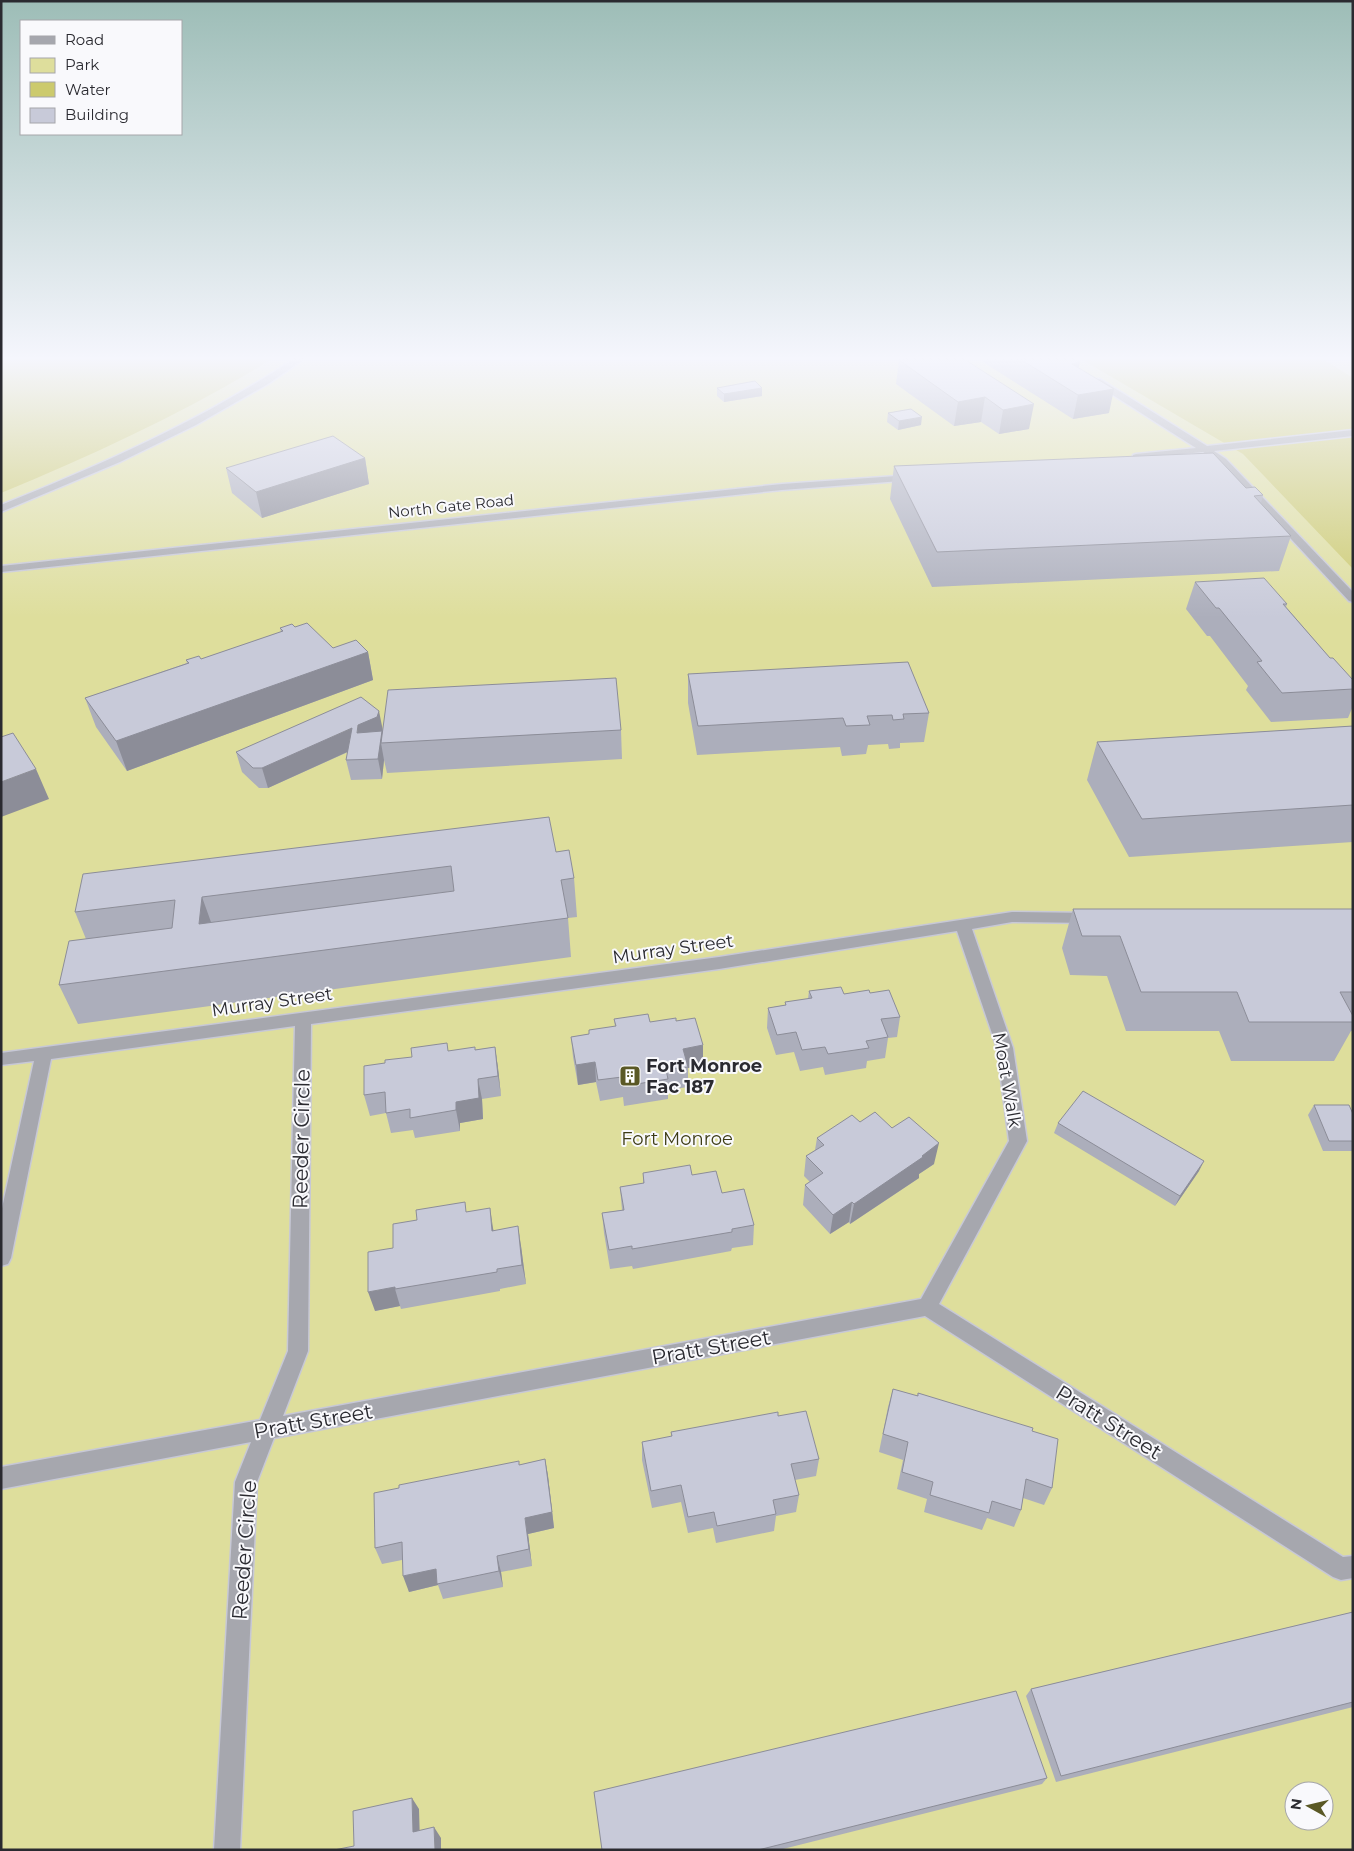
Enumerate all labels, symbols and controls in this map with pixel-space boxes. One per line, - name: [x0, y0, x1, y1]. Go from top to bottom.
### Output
- legend: [20, 20, 182, 135]
- text: Road: [65, 30, 104, 49]
- text: Park: [65, 55, 99, 74]
- text: Water: [65, 80, 111, 99]
- text: Building: [65, 105, 129, 124]
- street label: North Gate Road: [387, 490, 515, 522]
- street label: Murray Street: [611, 930, 735, 968]
- street label: Murray Street: [210, 983, 334, 1021]
- street label: Moat Walk: [988, 1031, 1026, 1130]
- place label: Fort Monroe Fac 187: [646, 1055, 762, 1098]
- building icon: Fort Monroe Fac 187: [618, 1064, 642, 1088]
- street label: Reeder Circle: [287, 1069, 315, 1209]
- park label: Fort Monroe: [621, 1128, 733, 1150]
- street label: Pratt Street: [650, 1324, 772, 1370]
- street label: Pratt Street: [1051, 1380, 1167, 1464]
- street label: Pratt Street: [252, 1398, 374, 1444]
- street label: Reeder Circle: [227, 1479, 261, 1621]
- north arrow: [1284, 1781, 1334, 1831]
- text: N: [1286, 1797, 1306, 1811]

